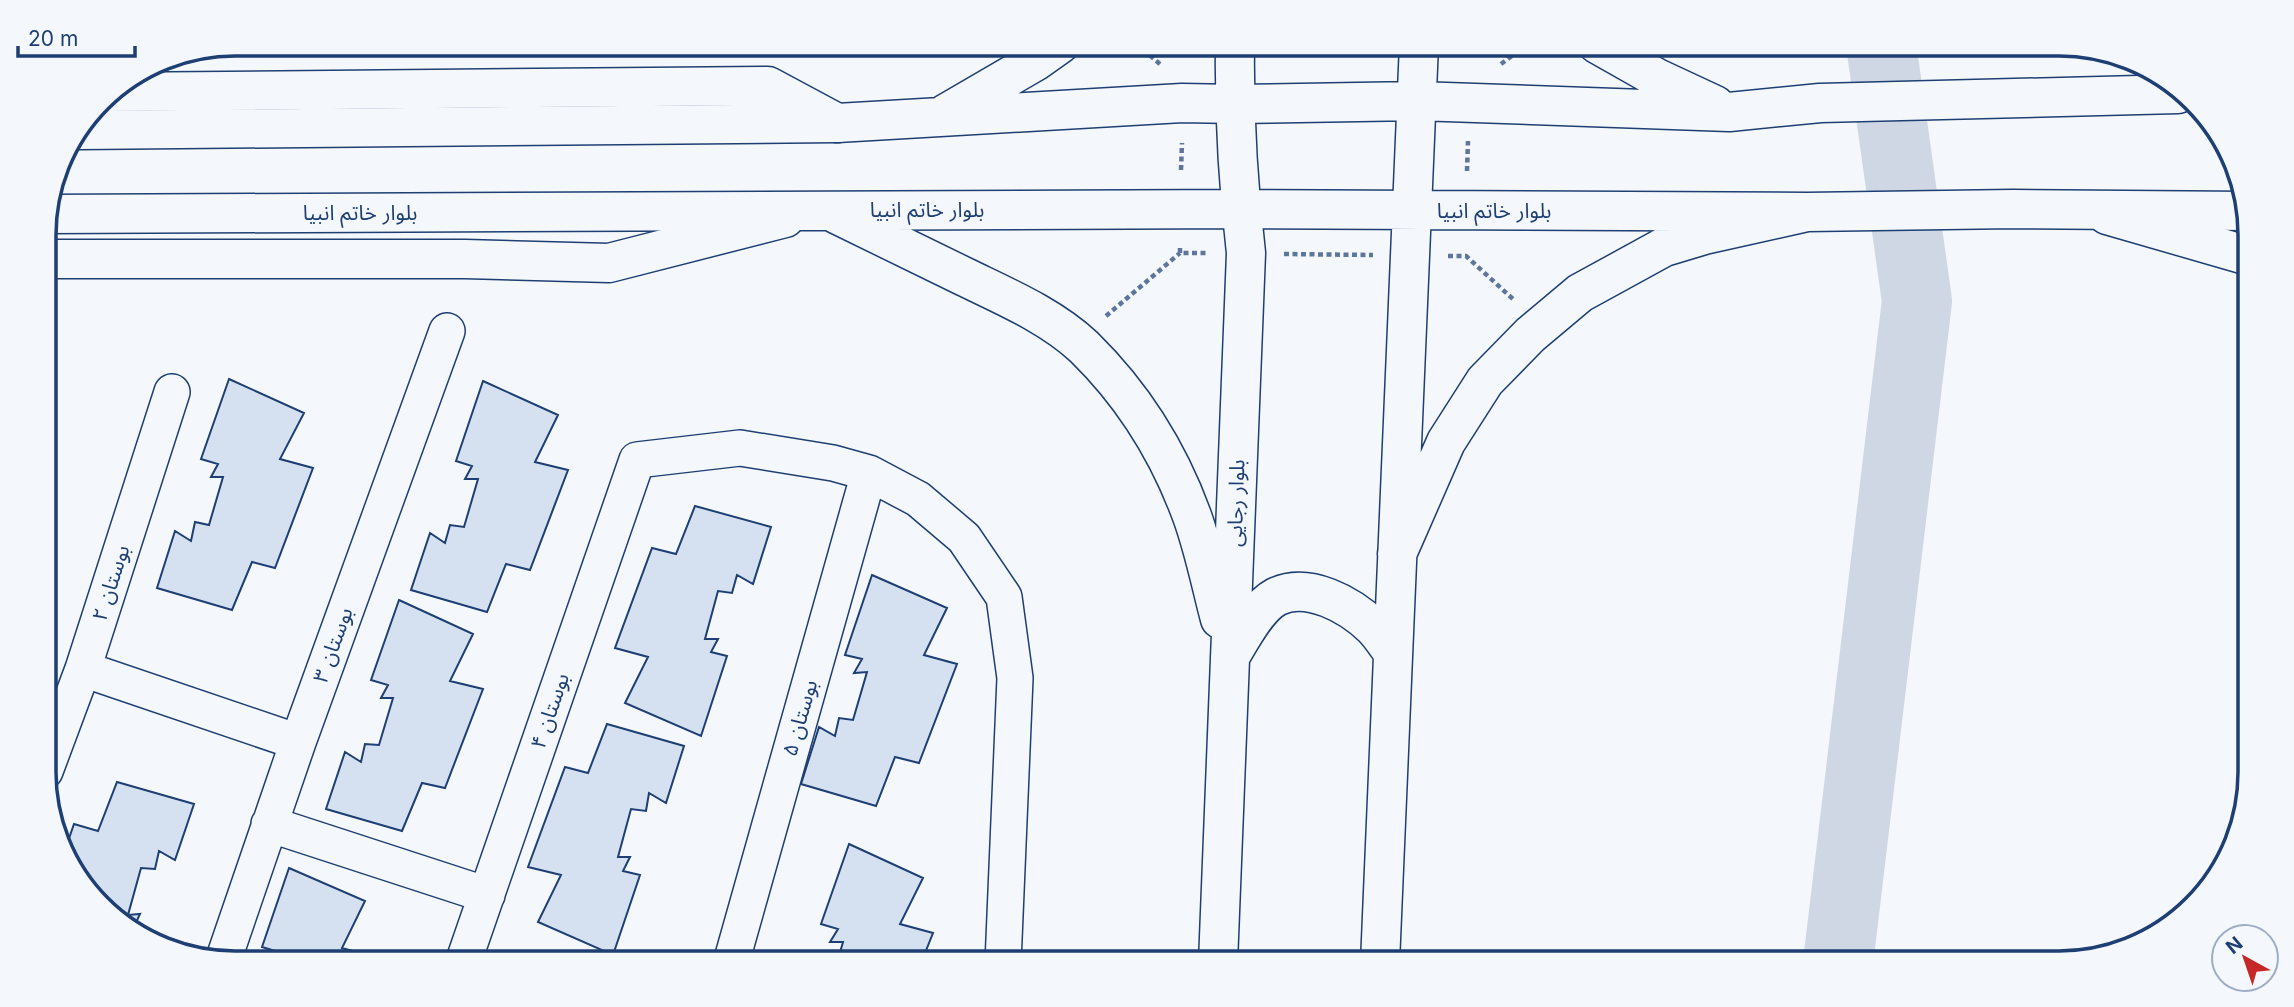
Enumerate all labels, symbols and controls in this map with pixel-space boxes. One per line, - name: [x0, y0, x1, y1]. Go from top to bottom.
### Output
- scale bar: [18, 14, 135, 58]
- text: 20 m: [28, 26, 78, 51]
- street label: بلوار خاتم انبیا: [870, 197, 984, 225]
- street label: بلوار خاتم انبیا: [1437, 198, 1551, 226]
- street label: بلوار خاتم انبیا: [303, 200, 417, 228]
- street label: بلوار رجایی: [1221, 459, 1250, 547]
- street label: بوستان ۲: [87, 542, 135, 624]
- street label: بوستان ۳: [307, 604, 358, 686]
- street label: بوستان ۴: [525, 670, 574, 752]
- street label: بوستان ۵: [777, 677, 822, 759]
- north arrow: [2210, 923, 2280, 993]
- text: N: [2221, 932, 2247, 959]

